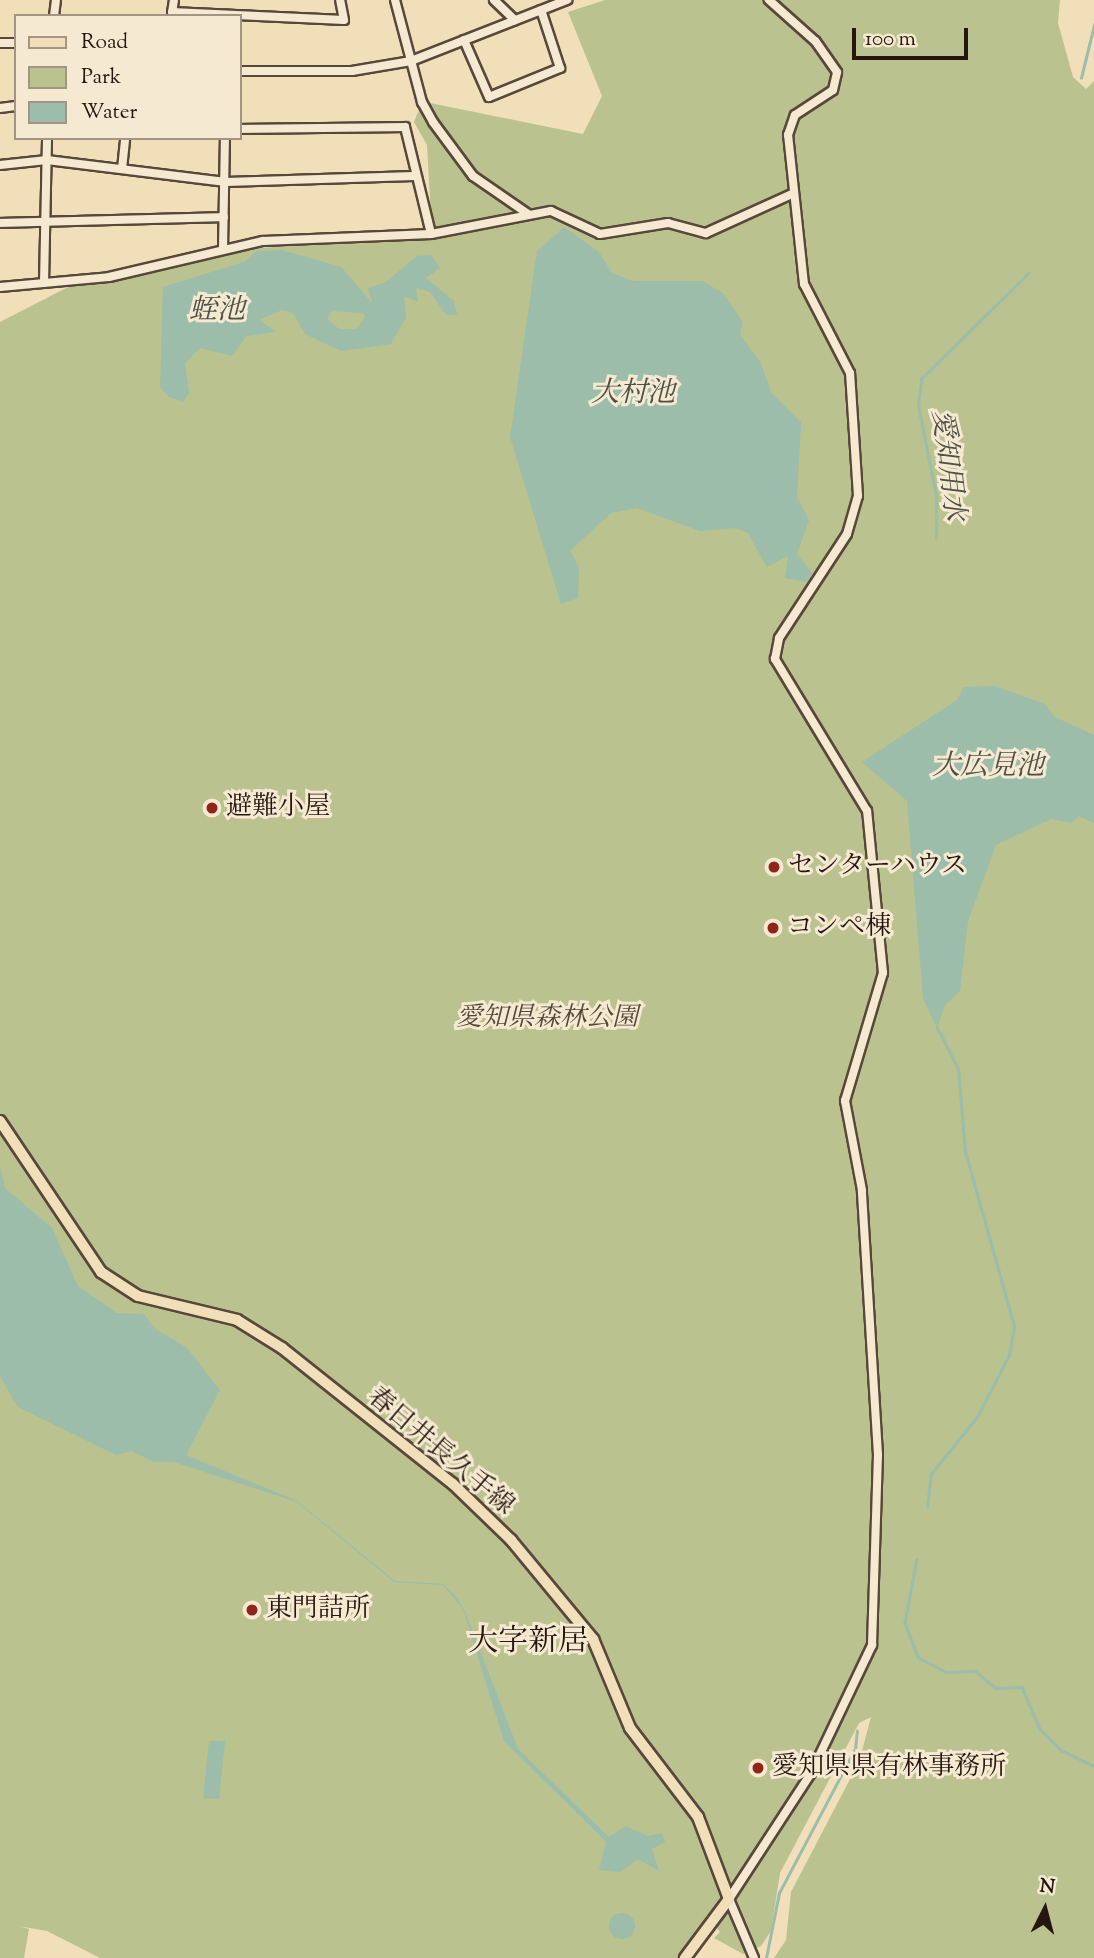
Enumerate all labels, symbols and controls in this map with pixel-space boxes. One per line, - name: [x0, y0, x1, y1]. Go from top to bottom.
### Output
- legend: [14, 14, 242, 140]
- scale bar: [856, 14, 972, 58]
- text: 100 m: [865, 25, 916, 55]
- text: Road: [81, 28, 128, 58]
- text: Park: [81, 63, 121, 93]
- text: Water: [81, 98, 137, 128]
- water label: 蛭池: [189, 294, 245, 328]
- water label: 大村池: [591, 377, 675, 411]
- water label: 愛知用水: [924, 407, 970, 523]
- water label: 大広見池: [932, 750, 1044, 784]
- place label: 避難小屋: [226, 792, 330, 824]
- marker: 避難小屋: [204, 800, 220, 816]
- place label: センターハウス: [788, 851, 970, 883]
- marker: センターハウス: [766, 859, 782, 875]
- place label: コンペ棟: [787, 912, 891, 944]
- marker: コンペ棟: [765, 920, 781, 936]
- park label: 愛知県森林公園: [456, 1003, 638, 1035]
- street label: 春日井長久手線: [360, 1382, 520, 1522]
- place label: 東門詰所: [266, 1594, 370, 1626]
- marker: 東門詰所: [244, 1602, 260, 1618]
- district label: 大字新居: [468, 1625, 588, 1661]
- place label: 愛知県県有林事務所: [772, 1752, 1006, 1784]
- marker: 愛知県県有林事務所: [750, 1760, 766, 1776]
- text: N: [1038, 1873, 1056, 1902]
- north arrow: [1010, 1874, 1080, 1944]

